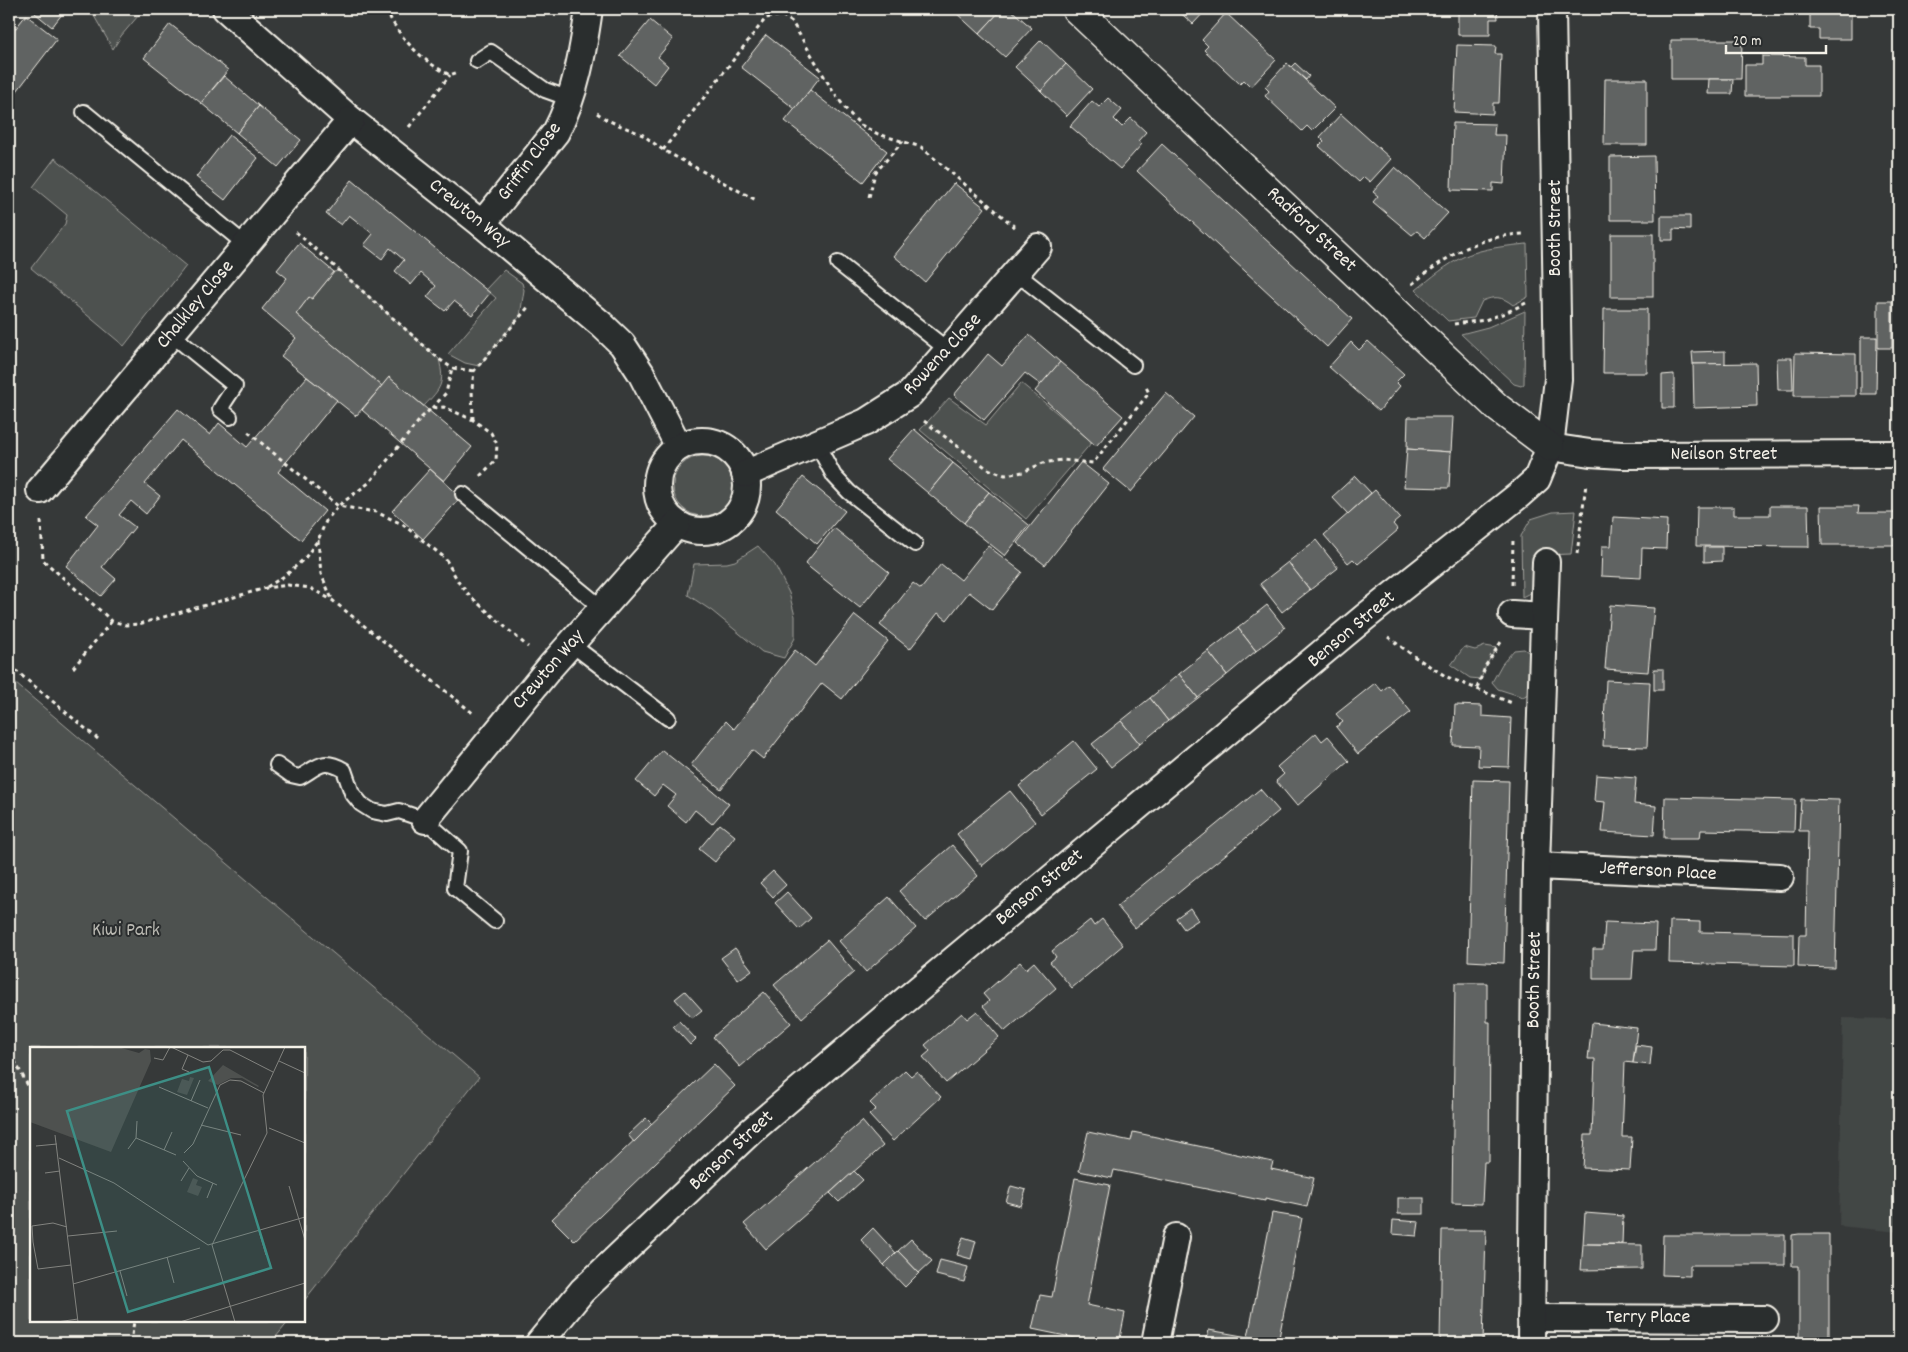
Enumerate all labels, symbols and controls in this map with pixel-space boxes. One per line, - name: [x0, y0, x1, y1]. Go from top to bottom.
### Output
- scale bar: [1726, 22, 1826, 54]
- text: 20 m: [1733, 31, 1761, 53]
- street label: Griffin Close: [491, 117, 569, 207]
- street label: Crewton Way: [422, 172, 517, 256]
- street label: Booth Street: [1542, 180, 1570, 277]
- street label: Radford Street: [1260, 181, 1362, 279]
- street label: Chalkley Close: [150, 254, 242, 356]
- street label: Rowena Close: [897, 307, 989, 403]
- street label: Neilson Street: [1671, 441, 1777, 469]
- street label: Benson Street: [1302, 585, 1402, 675]
- street label: Crewton Way: [506, 623, 592, 716]
- street label: Benson Street: [990, 843, 1090, 933]
- street label: Jefferson Place: [1599, 855, 1717, 889]
- park label: Kiwi Park: [92, 917, 160, 945]
- street label: Booth Street: [1520, 931, 1550, 1029]
- inset map: [30, 1047, 305, 1322]
- street label: Benson Street: [683, 1104, 781, 1198]
- street label: Terry Place: [1606, 1304, 1690, 1332]

